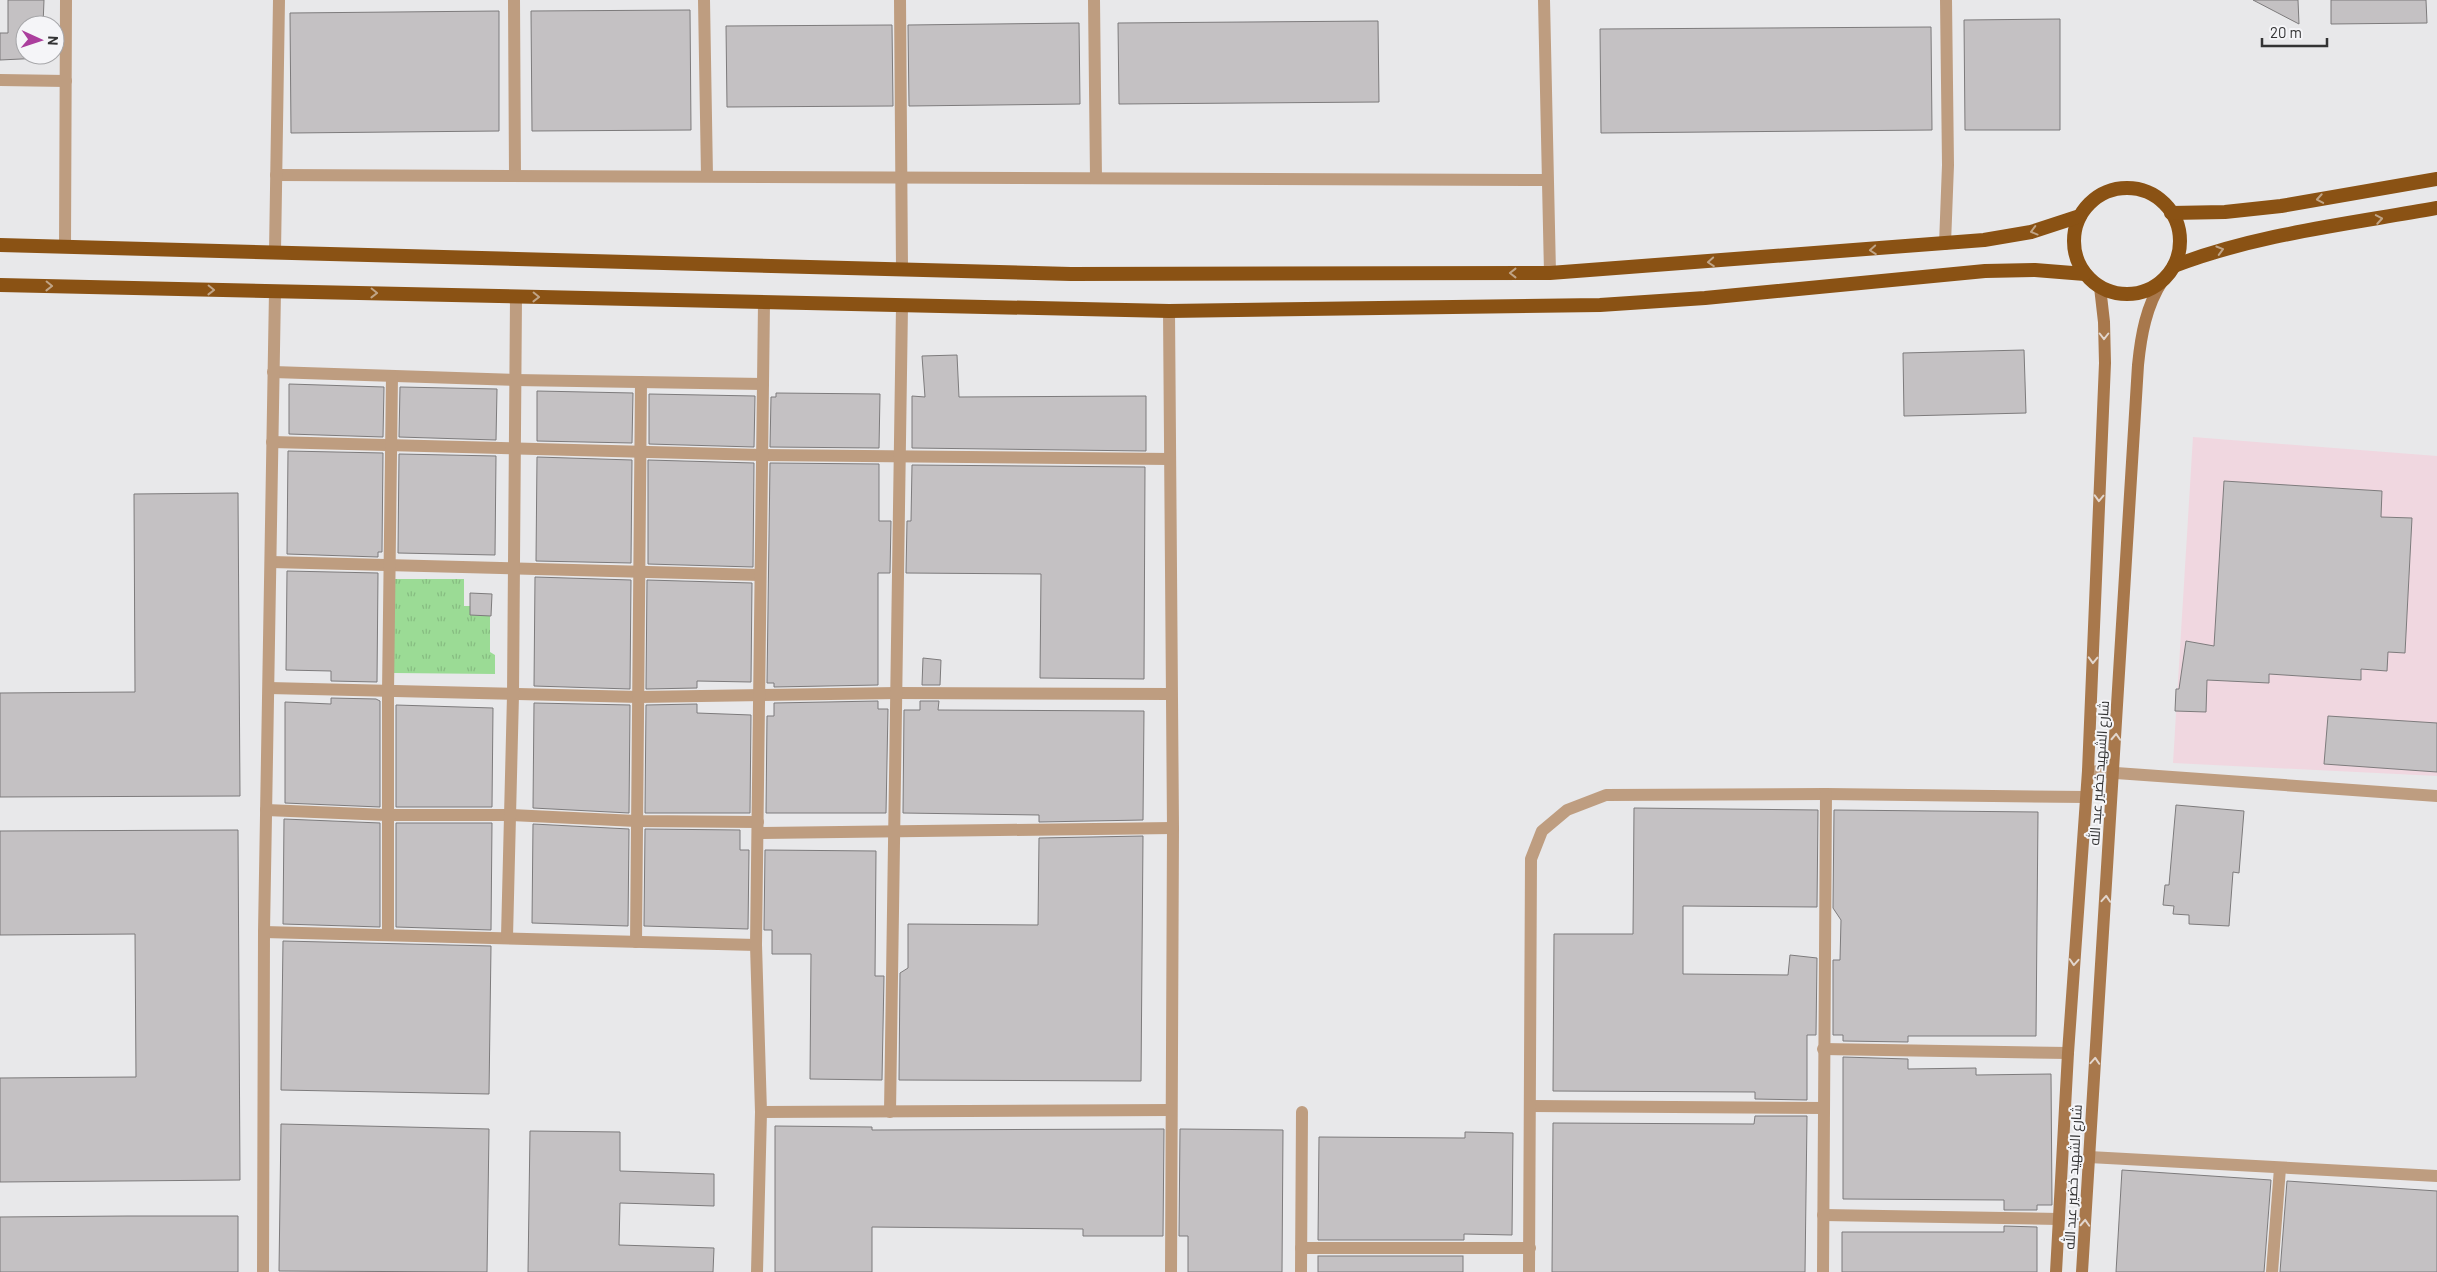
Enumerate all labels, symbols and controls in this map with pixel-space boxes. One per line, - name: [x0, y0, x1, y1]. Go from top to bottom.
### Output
- north arrow: [15, 15, 65, 65]
- scale bar: [2262, 15, 2327, 47]
- text: 20 m: [2270, 23, 2302, 41]
- text: N: [45, 36, 62, 46]
- one-way arrow: [2316, 194, 2324, 204]
- one-way arrow: [2375, 214, 2384, 224]
- one-way arrow: [2029, 225, 2038, 236]
- one-way arrow: [1868, 244, 1876, 255]
- one-way arrow: [2215, 245, 2223, 255]
- one-way arrow: [1706, 257, 1714, 268]
- one-way arrow: [1509, 268, 1517, 278]
- one-way arrow: [45, 281, 53, 291]
- one-way arrow: [208, 285, 215, 295]
- one-way arrow: [370, 288, 378, 299]
- one-way arrow: [532, 292, 540, 302]
- one-way arrow: [2099, 332, 2110, 340]
- one-way arrow: [2094, 494, 2105, 502]
- one-way arrow: [2087, 657, 2098, 665]
- street label: شارع الشهيد خضير عبد الله: [2085, 700, 2113, 846]
- one-way arrow: [2111, 733, 2122, 741]
- one-way arrow: [2100, 895, 2111, 903]
- one-way arrow: [2069, 958, 2080, 966]
- one-way arrow: [2090, 1057, 2101, 1065]
- street label: شارع الشهيد خضير عبد الله: [2060, 1104, 2086, 1250]
- one-way arrow: [2080, 1219, 2091, 1227]

